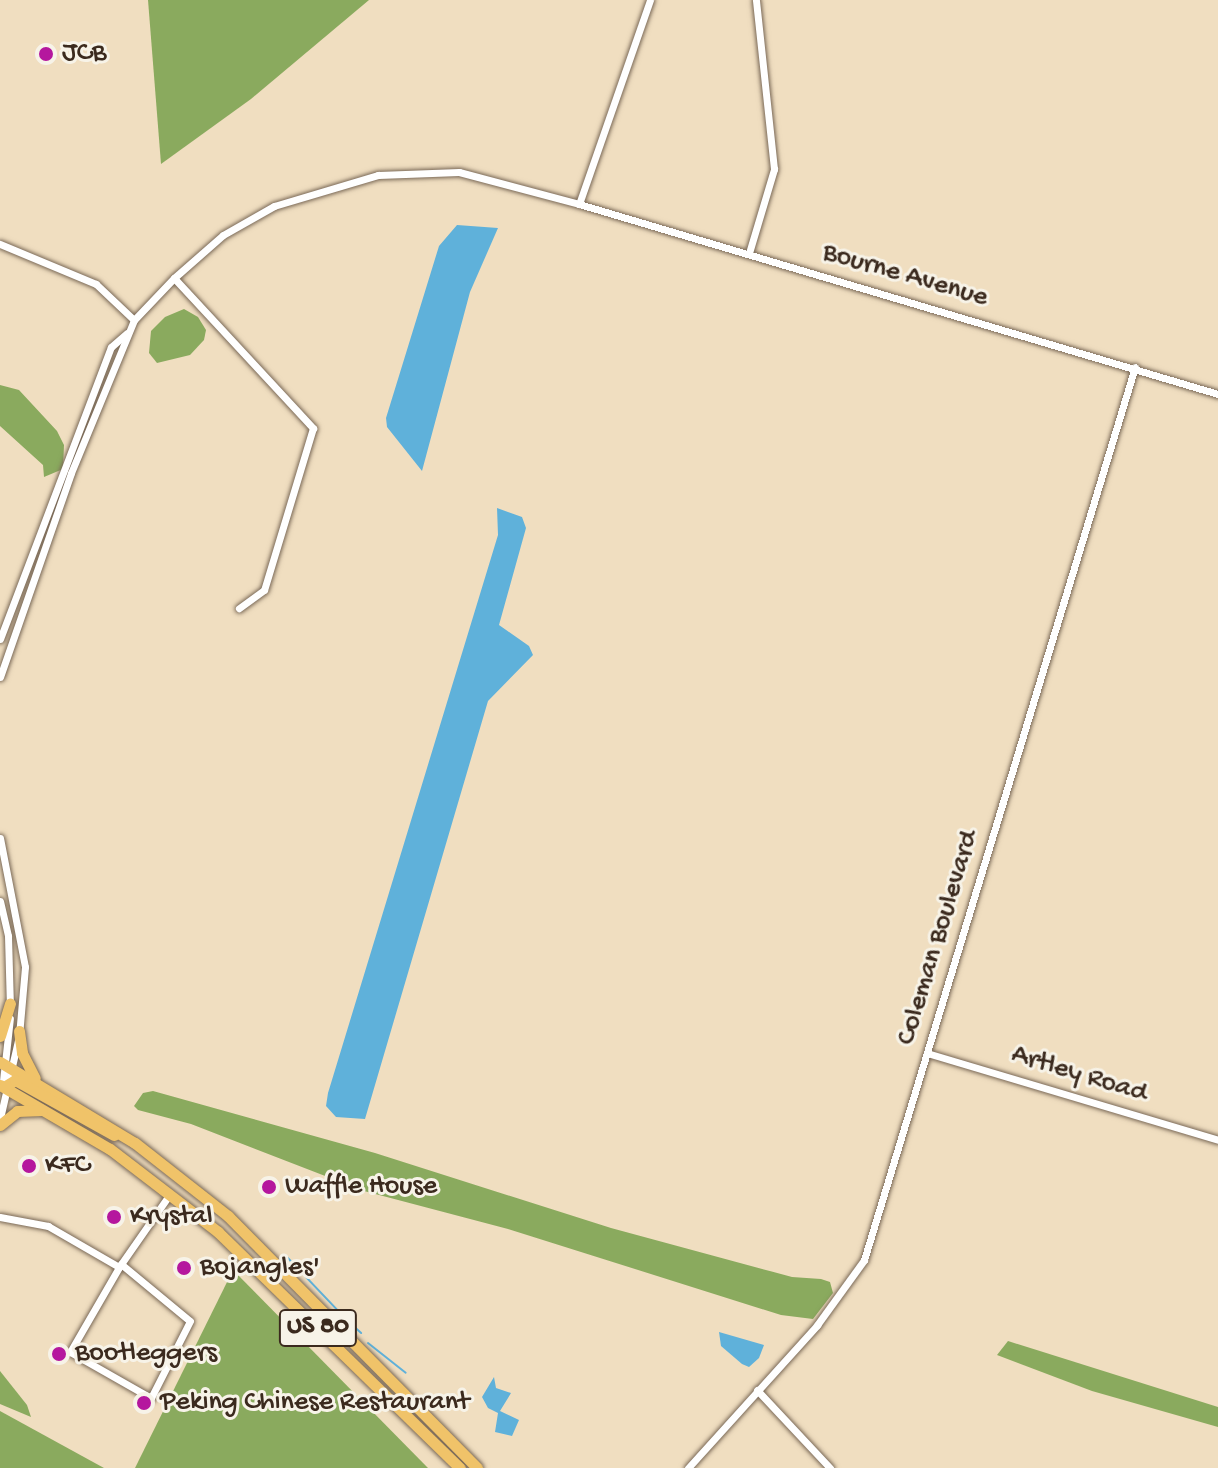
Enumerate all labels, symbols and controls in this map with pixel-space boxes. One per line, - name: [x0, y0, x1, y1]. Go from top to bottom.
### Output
- place label: JCB: [62, 37, 106, 71]
- marker: JCB: [37, 45, 55, 63]
- street label: Bourne Avenue: [818, 236, 992, 316]
- street label: Coleman Boulevard: [890, 827, 988, 1049]
- street label: Artley Road: [1007, 1038, 1151, 1112]
- place label: KFC: [45, 1149, 90, 1183]
- marker: KFC: [20, 1157, 38, 1175]
- place label: Waffle House: [285, 1170, 437, 1204]
- marker: Waffle House: [260, 1178, 278, 1196]
- place label: Krystal: [130, 1200, 213, 1234]
- marker: Krystal: [105, 1208, 123, 1226]
- place label: Bojangles': [200, 1251, 320, 1285]
- marker: Bojangles': [175, 1259, 193, 1277]
- road number: US 80: [278, 1306, 358, 1350]
- place label: Bootleggers: [75, 1337, 217, 1371]
- marker: Bootleggers: [50, 1345, 68, 1363]
- place label: Peking Chinese Restaurant: [160, 1386, 469, 1420]
- marker: Peking Chinese Restaurant: [135, 1394, 153, 1412]

